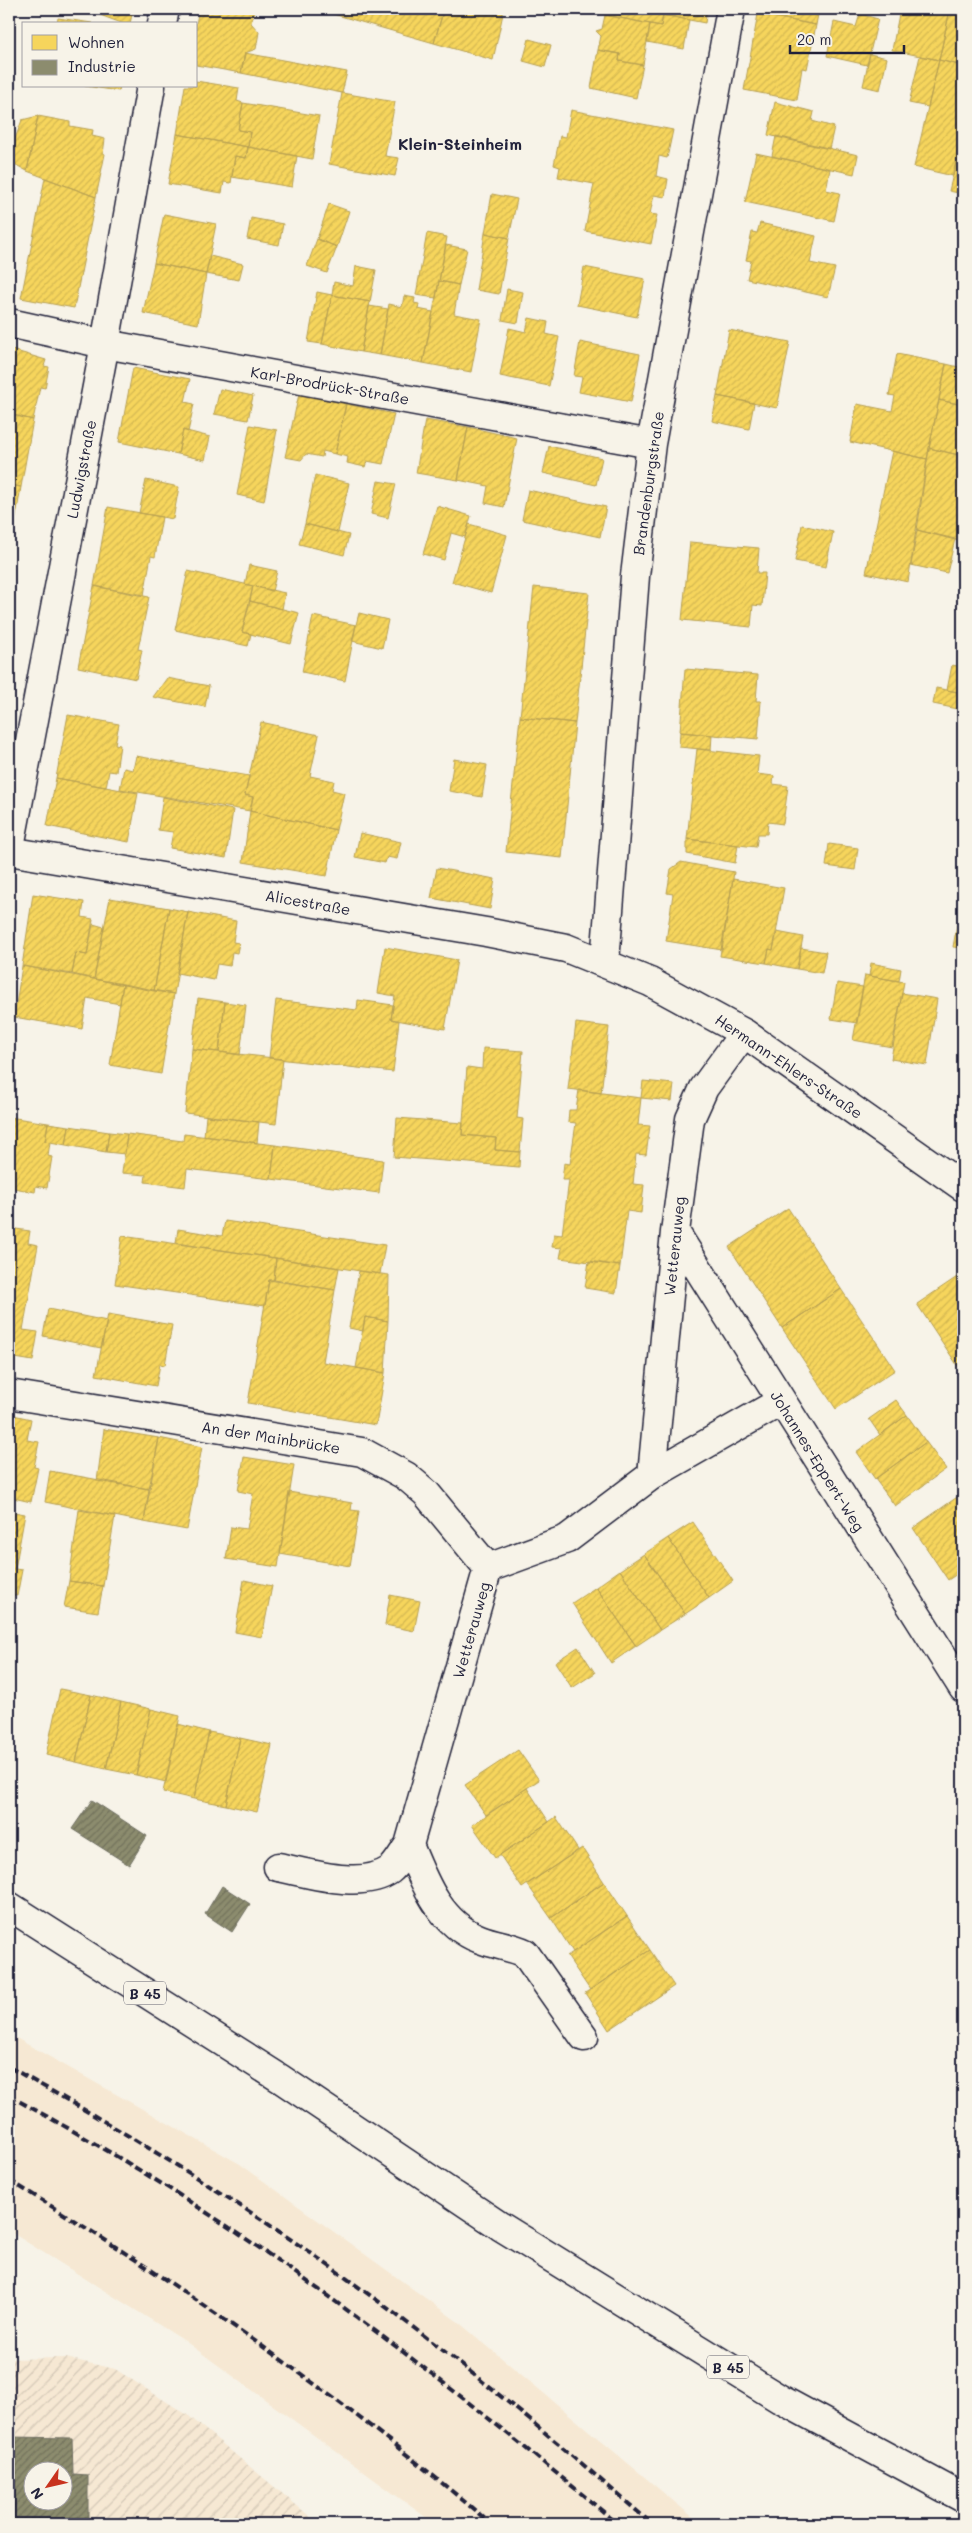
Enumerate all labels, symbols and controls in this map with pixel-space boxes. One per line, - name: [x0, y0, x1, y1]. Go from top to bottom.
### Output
- legend: [22, 22, 198, 88]
- scale bar: [790, 22, 903, 54]
- text: 20 m: [797, 29, 831, 49]
- text: Wohnen: [68, 32, 124, 52]
- text: Industrie: [68, 56, 136, 76]
- district label: Klein-Steinheim: [398, 133, 522, 154]
- street label: Karl-Brodrück-Straße: [249, 361, 411, 409]
- street label: Brandenburgstraße: [628, 410, 668, 556]
- street label: Ludwigstraße: [62, 418, 100, 520]
- street label: Alicestraße: [264, 885, 352, 919]
- street label: Hermann-Ehlers-Straße: [711, 1009, 867, 1123]
- street label: Wetterauweg: [659, 1195, 689, 1297]
- street label: Johannes-Eppert-Weg: [766, 1387, 870, 1535]
- street label: An der Mainbrücke: [200, 1416, 342, 1458]
- street label: Wetterauweg: [448, 1579, 494, 1681]
- road number: B 45: [124, 1982, 166, 2005]
- road number: B 45: [707, 2356, 749, 2378]
- north arrow: [22, 2460, 72, 2510]
- text: N: [26, 2484, 48, 2503]

